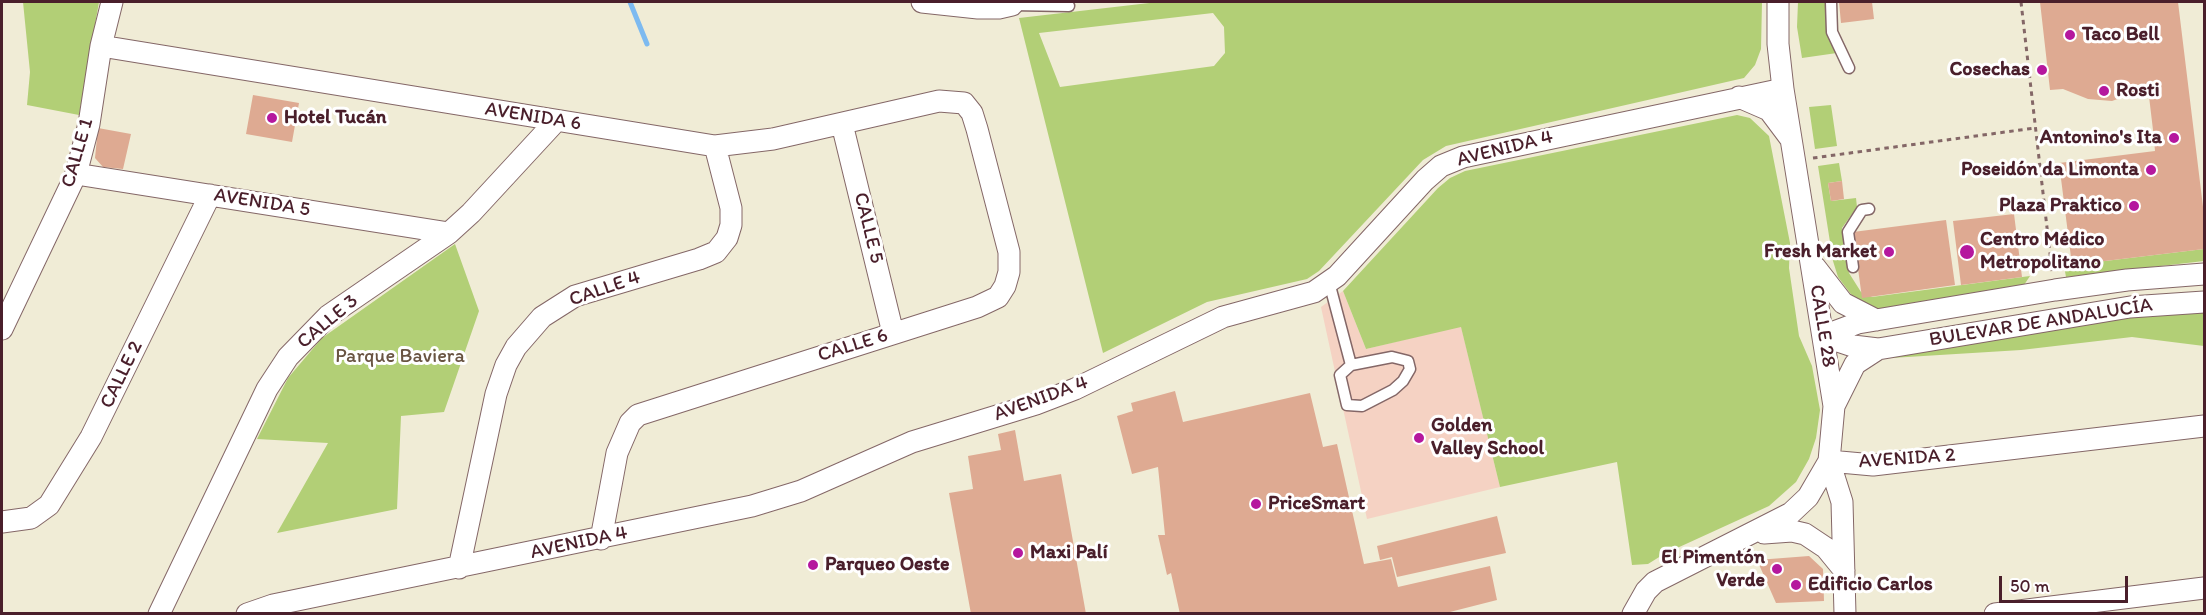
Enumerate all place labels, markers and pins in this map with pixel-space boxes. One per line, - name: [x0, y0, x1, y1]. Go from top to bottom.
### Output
- place label: Taco Bell: [2082, 23, 2159, 47]
- marker: Taco Bell: [2063, 28, 2077, 42]
- place label: Cosechas: [1949, 58, 2030, 82]
- marker: Cosechas: [2035, 63, 2049, 77]
- place label: Rosti: [2116, 79, 2160, 103]
- marker: Rosti: [2097, 84, 2111, 98]
- place label: Hotel Tucán: [284, 106, 386, 130]
- marker: Hotel Tucán: [265, 111, 279, 125]
- place label: Antonino's Ita: [2040, 126, 2162, 150]
- marker: Antonino's Ita: [2167, 131, 2181, 145]
- place label: Poseidón da Limonta: [1961, 158, 2139, 182]
- marker: Poseidón da Limonta: [2144, 163, 2158, 177]
- place label: Plaza Praktico: [1999, 194, 2122, 218]
- marker: Plaza Praktico: [2127, 199, 2141, 213]
- place label: Centro Médico Metropolitano: [1980, 228, 2104, 275]
- place label: Fresh Market: [1764, 240, 1877, 264]
- marker: Centro Médico Metropolitano: [1958, 243, 1976, 261]
- marker: Fresh Market: [1882, 245, 1896, 259]
- place label: Golden Valley School: [1431, 414, 1544, 461]
- marker: Golden Valley School: [1412, 431, 1426, 445]
- place label: PriceSmart: [1268, 492, 1365, 516]
- marker: PriceSmart: [1249, 497, 1263, 511]
- place label: Maxi Palí: [1030, 541, 1108, 565]
- marker: Maxi Palí: [1011, 546, 1025, 560]
- place label: El Pimentón Verde: [1661, 546, 1765, 593]
- place label: Parqueo Oeste: [825, 553, 949, 577]
- marker: Parqueo Oeste: [806, 558, 820, 572]
- marker: El Pimentón Verde: [1770, 562, 1784, 576]
- place label: Edificio Carlos: [1808, 573, 1933, 597]
- marker: Edificio Carlos: [1789, 578, 1803, 592]

